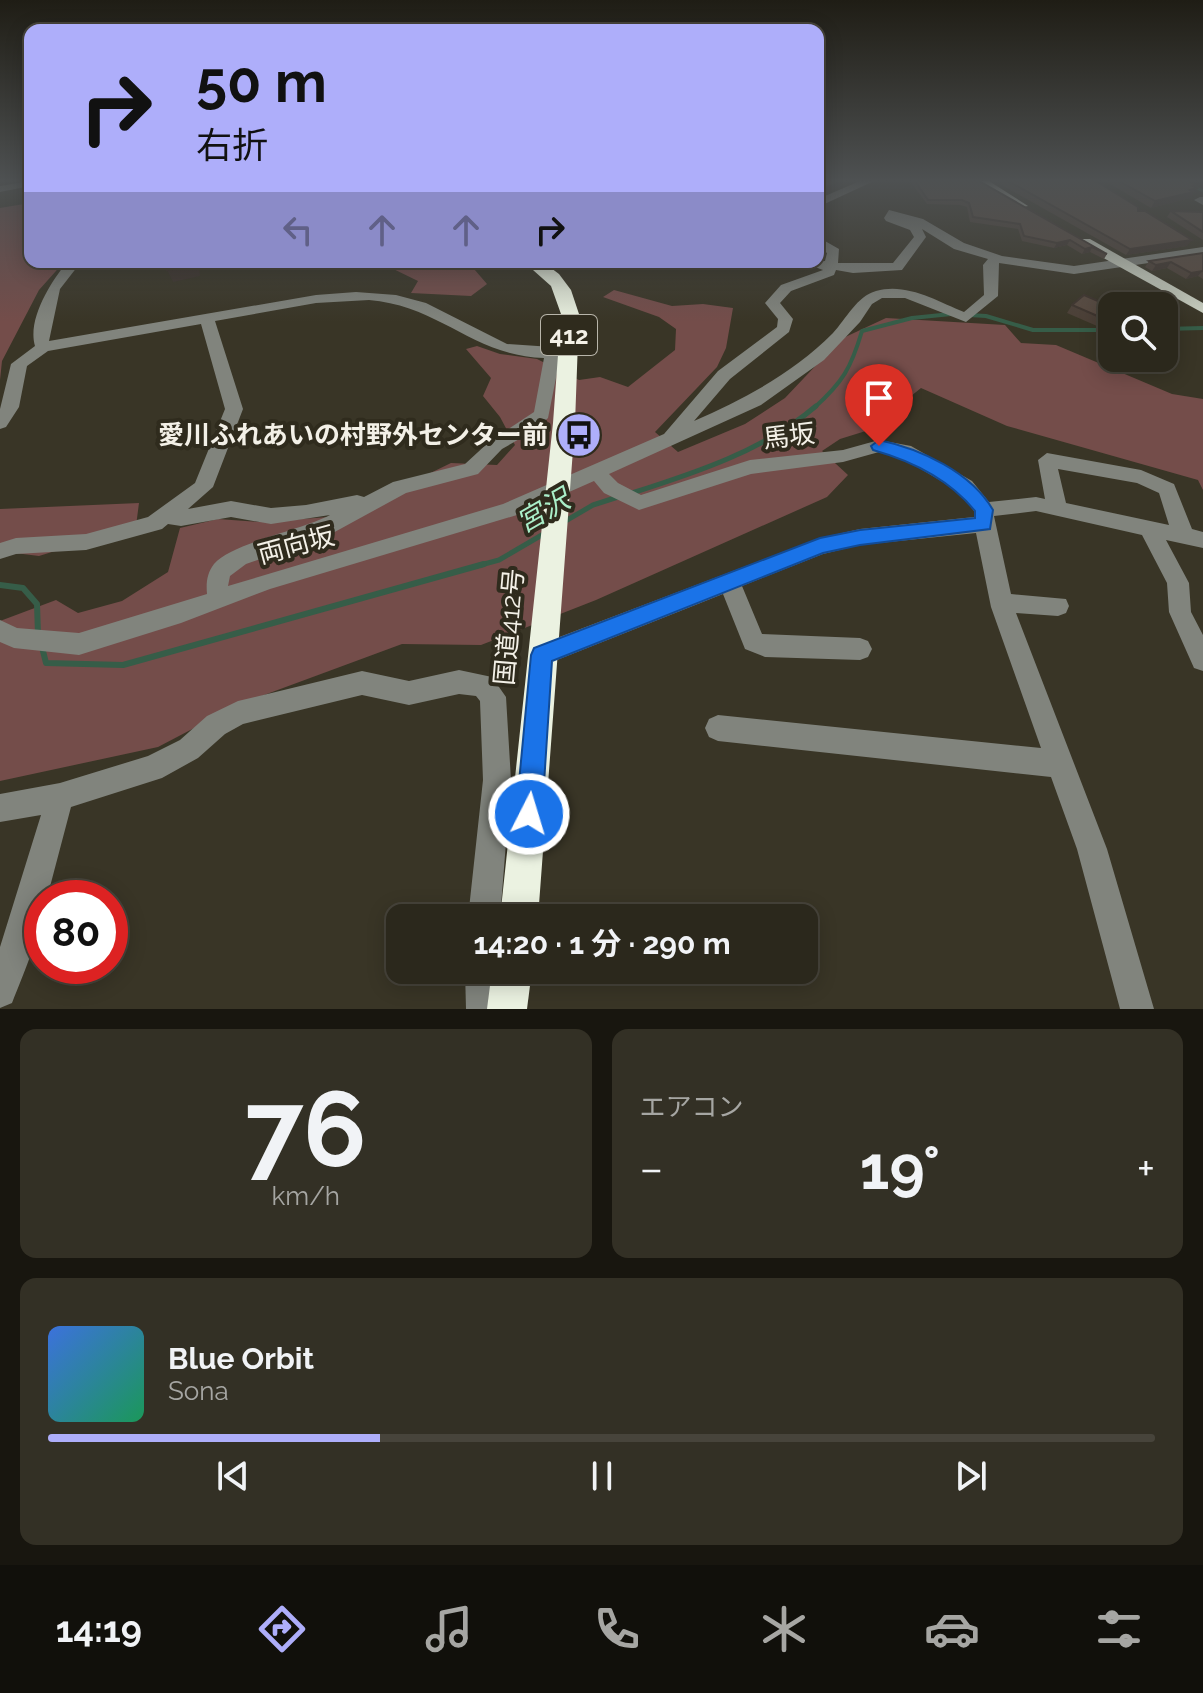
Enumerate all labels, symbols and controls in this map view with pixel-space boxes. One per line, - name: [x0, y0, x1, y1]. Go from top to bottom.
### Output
- text: 50 m: [196, 49, 327, 115]
- icon: right: [64, 56, 168, 160]
- text: 右折: [196, 124, 268, 166]
- icon: left: [276, 208, 320, 252]
- icon: ahead: [360, 208, 404, 252]
- icon: ahead: [444, 208, 488, 252]
- icon: right: [528, 208, 572, 252]
- map controls: [1098, 292, 1178, 372]
- button: search: [1098, 292, 1178, 372]
- road number: 412: [541, 315, 597, 355]
- pin: [845, 364, 913, 446]
- icon: arrive: [857, 376, 901, 420]
- bus stop icon: 愛川ふれあいの村野外センター前: [555, 411, 603, 459]
- street label: 馬坂: [761, 418, 817, 454]
- place label: 愛川ふれあいの村野外センター前: [158, 420, 548, 450]
- water label: 宮沢: [510, 481, 579, 539]
- street label: 両向坂: [254, 520, 338, 570]
- street label: 国道412号: [489, 567, 529, 687]
- position arrow: [487, 772, 571, 856]
- speed limit sign: 80: [24, 880, 128, 984]
- text: 14:20 · 1 分 · 290 m: [473, 926, 731, 961]
- text: 76: [245, 1068, 366, 1190]
- text: エアコン: [640, 1092, 744, 1122]
- text: 19°: [860, 1133, 940, 1203]
- text: −: [640, 1143, 663, 1194]
- text: +: [1137, 1143, 1155, 1194]
- text: km/h: [271, 1181, 340, 1211]
- text: Blue Orbit: [168, 1341, 314, 1376]
- text: Sona: [168, 1376, 229, 1406]
- icon: previous: [211, 1454, 255, 1498]
- icon: pause: [580, 1454, 624, 1498]
- icon: next: [949, 1454, 993, 1498]
- icon: directions: [254, 1601, 310, 1657]
- icon: music: [421, 1601, 477, 1657]
- icon: phone: [589, 1601, 645, 1657]
- icon: climate: [756, 1601, 812, 1657]
- icon: car: [924, 1601, 980, 1657]
- icon: filters: [1091, 1601, 1147, 1657]
- text: 14:19: [56, 1608, 142, 1650]

